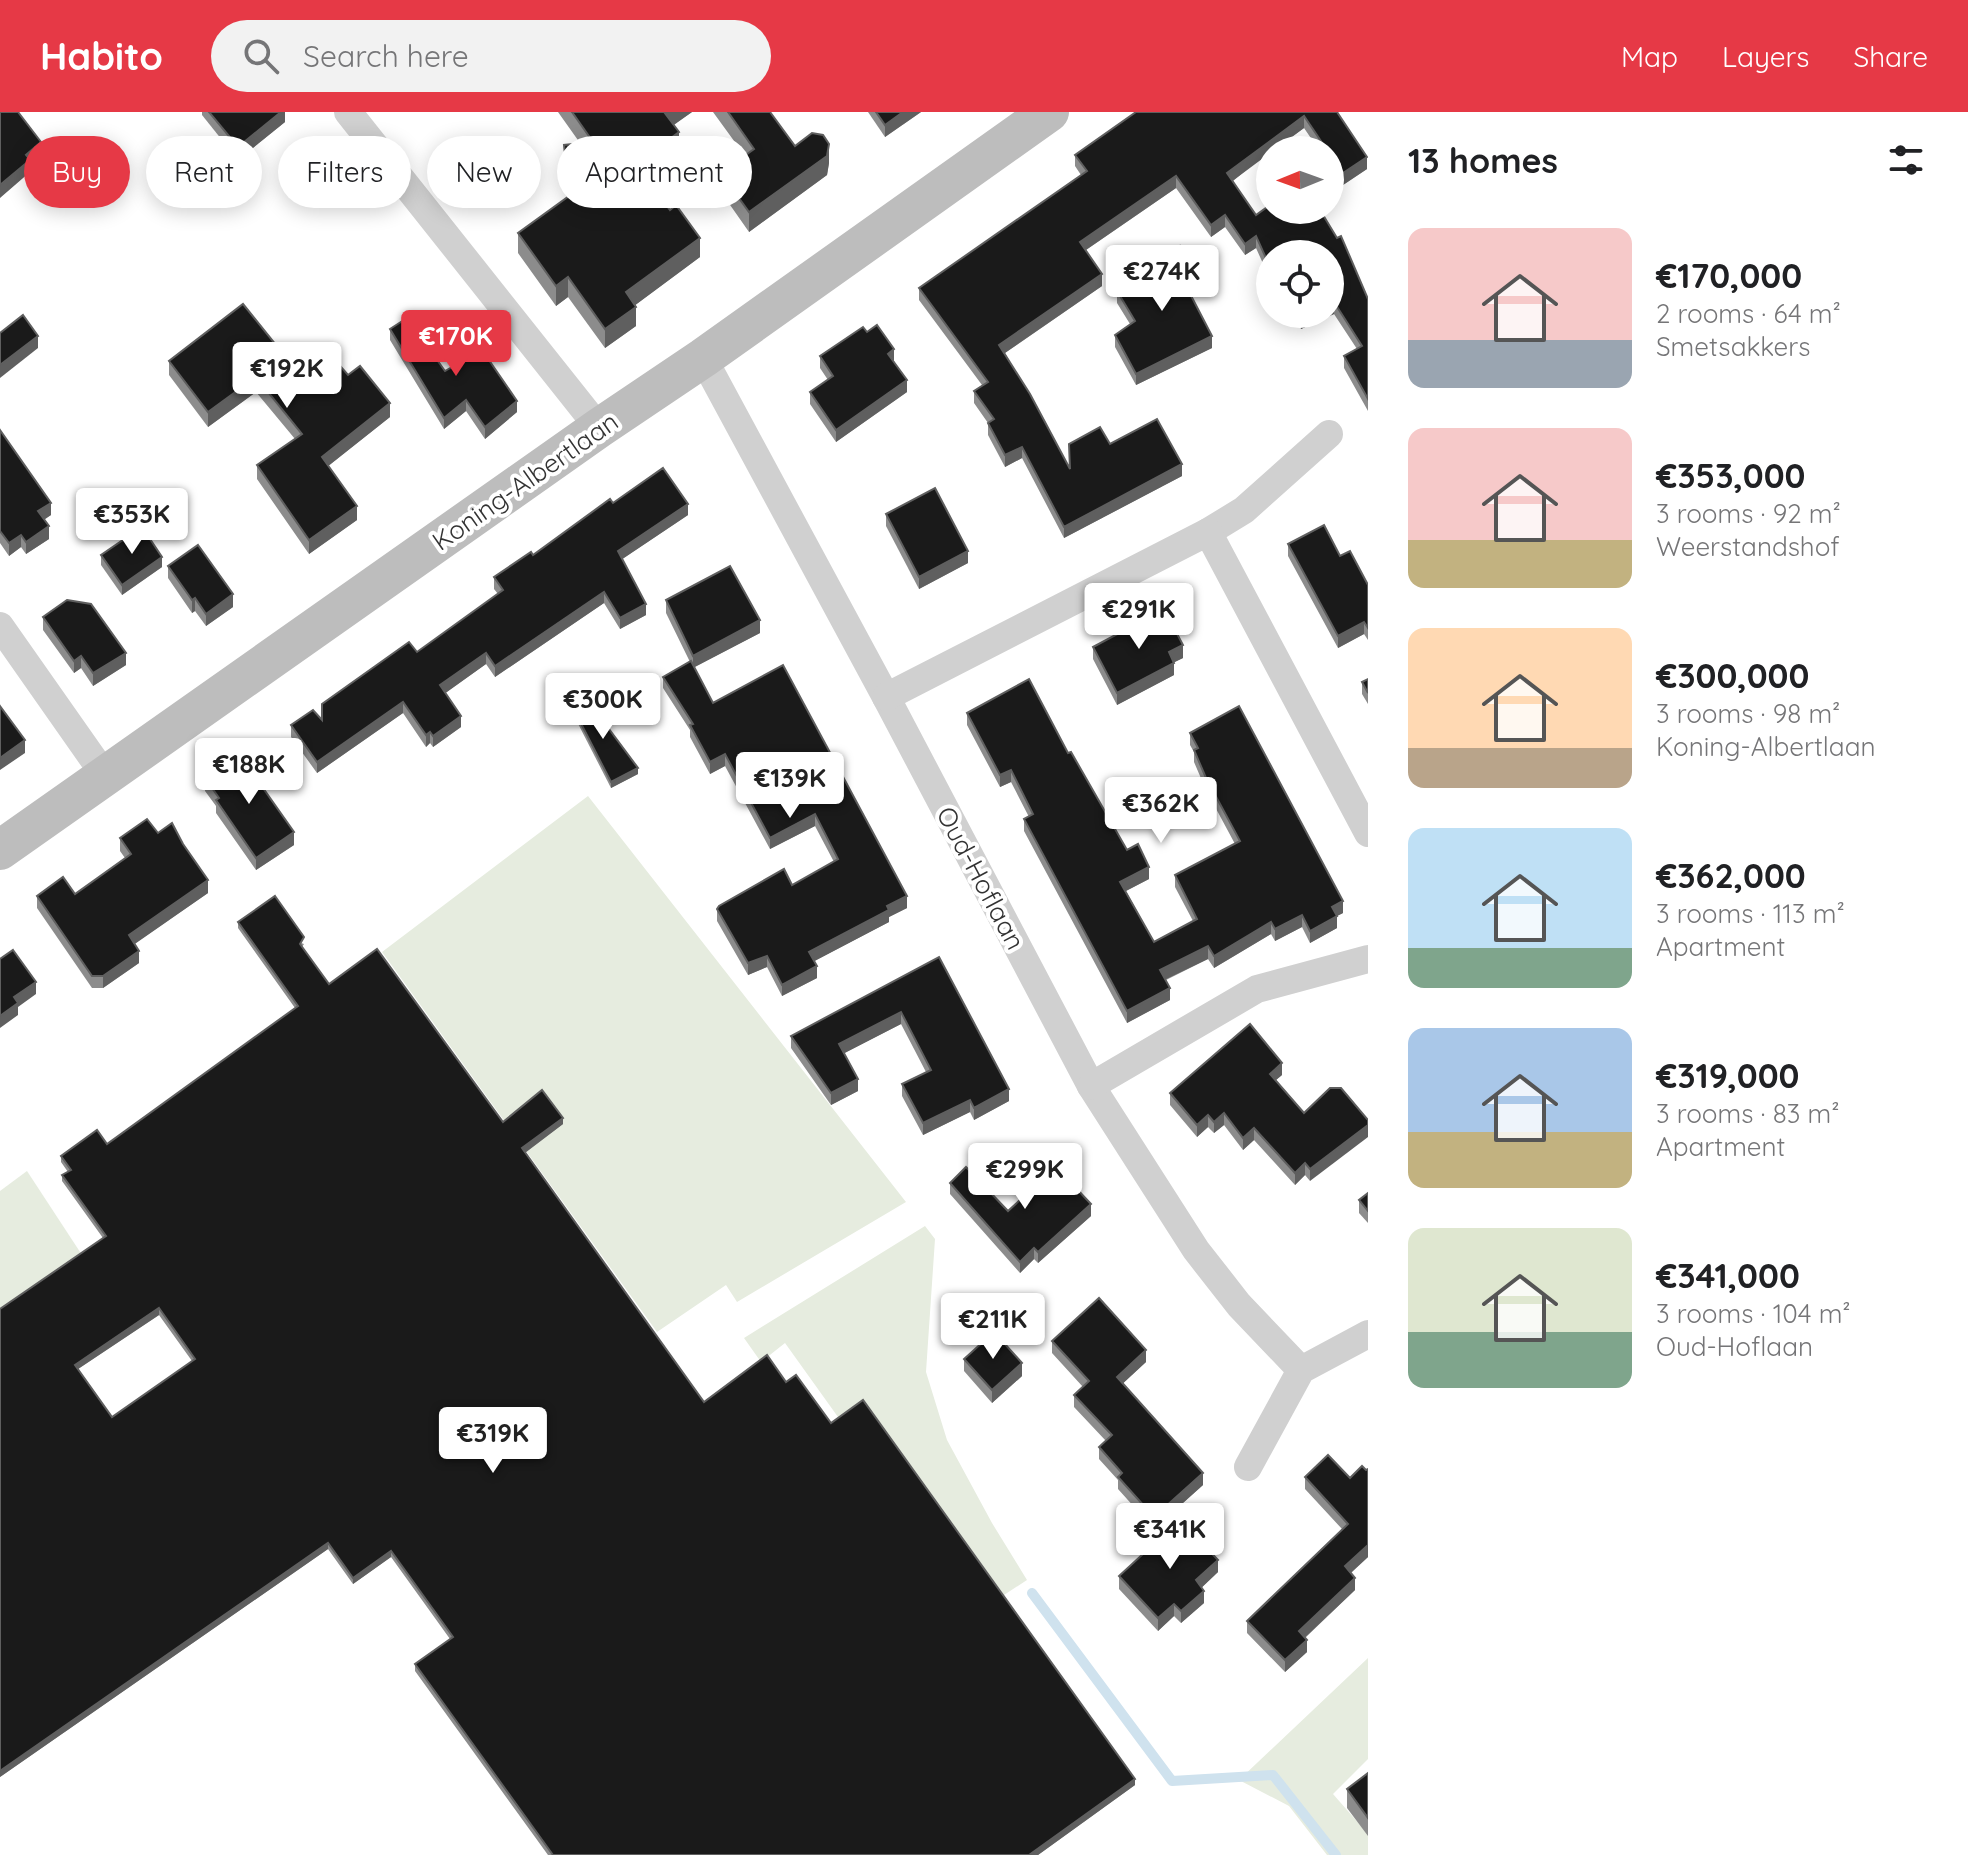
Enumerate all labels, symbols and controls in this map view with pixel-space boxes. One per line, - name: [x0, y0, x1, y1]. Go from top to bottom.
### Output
- search box: [211, 20, 771, 92]
- text: Habito: [40, 32, 163, 80]
- icon: search: [239, 34, 283, 78]
- text: Search here: [303, 37, 469, 75]
- text: Map: [1621, 39, 1678, 74]
- text: Layers: [1722, 39, 1809, 74]
- text: Share: [1853, 39, 1928, 74]
- chip: Buy: [24, 136, 130, 208]
- chip: Rent: [146, 136, 262, 208]
- chip: Filters: [278, 136, 411, 208]
- chip: New: [427, 136, 541, 208]
- chip: Apartment: [557, 136, 752, 208]
- north arrow: [1256, 136, 1344, 224]
- map controls: [1256, 136, 1344, 328]
- icon: filters: [1884, 138, 1928, 182]
- text: 13 homes: [1408, 139, 1558, 182]
- button: locate: [1256, 240, 1344, 328]
- pin: €274K: [1106, 245, 1218, 313]
- text: €274K: [1124, 254, 1200, 287]
- text: €170,000: [1656, 254, 1802, 297]
- icon: home: [1472, 260, 1568, 356]
- text: 2 rooms · 64 m²: [1656, 297, 1841, 330]
- pin: €170K: [400, 310, 512, 378]
- text: €170K: [419, 319, 493, 352]
- text: Smetsakkers: [1656, 330, 1811, 363]
- pin: €192K: [231, 342, 343, 410]
- text: €192K: [250, 351, 324, 384]
- street label: Koning-Albertlaan: [426, 405, 624, 557]
- text: €353,000: [1656, 454, 1805, 497]
- icon: home: [1472, 460, 1568, 556]
- pin: €353K: [76, 488, 188, 556]
- text: €353K: [94, 497, 170, 530]
- text: 3 rooms · 92 m²: [1656, 497, 1841, 530]
- text: Weerstandshof: [1656, 530, 1840, 563]
- pin: €291K: [1083, 583, 1195, 651]
- text: €291K: [1102, 592, 1176, 625]
- text: €300,000: [1656, 654, 1809, 697]
- icon: home: [1472, 660, 1568, 756]
- pin: €300K: [547, 673, 659, 741]
- text: €300K: [563, 682, 643, 715]
- text: 3 rooms · 98 m²: [1656, 697, 1840, 730]
- text: Koning-Albertlaan: [1656, 730, 1876, 763]
- pin: €188K: [193, 738, 305, 806]
- text: €188K: [213, 747, 285, 780]
- pin: €139K: [734, 752, 846, 820]
- text: €139K: [754, 761, 826, 794]
- pin: €362K: [1105, 777, 1217, 845]
- text: €362K: [1123, 786, 1199, 819]
- street label: Oud-Hoflaan: [930, 801, 1032, 955]
- text: €362,000: [1656, 854, 1806, 897]
- icon: home: [1472, 860, 1568, 956]
- text: 3 rooms · 113 m²: [1656, 897, 1845, 930]
- text: Apartment: [1656, 930, 1785, 963]
- text: €319,000: [1656, 1054, 1799, 1097]
- icon: home: [1472, 1060, 1568, 1156]
- text: 3 rooms · 83 m²: [1656, 1097, 1839, 1130]
- text: Apartment: [1656, 1130, 1785, 1163]
- pin: €299K: [969, 1143, 1081, 1211]
- text: €299K: [986, 1152, 1064, 1185]
- text: €341,000: [1656, 1254, 1800, 1297]
- icon: home: [1472, 1260, 1568, 1356]
- pin: €211K: [937, 1293, 1049, 1361]
- text: 3 rooms · 104 m²: [1656, 1297, 1851, 1330]
- text: €211K: [959, 1302, 1027, 1335]
- text: Oud-Hoflaan: [1656, 1330, 1813, 1363]
- pin: €319K: [437, 1407, 549, 1475]
- text: €319K: [457, 1416, 529, 1449]
- pin: €341K: [1114, 1503, 1226, 1571]
- text: €341K: [1134, 1512, 1206, 1545]

